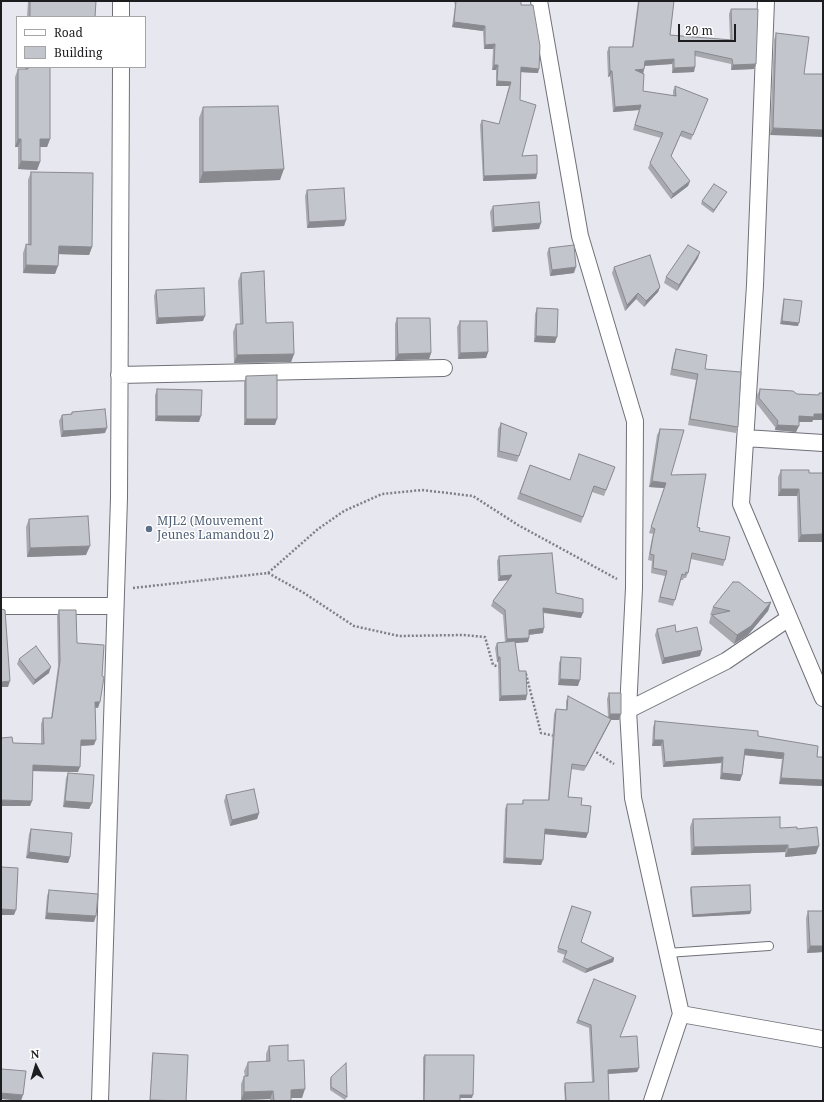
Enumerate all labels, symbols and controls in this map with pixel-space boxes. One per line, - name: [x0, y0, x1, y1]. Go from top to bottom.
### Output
- legend: [16, 16, 146, 68]
- scale bar: [680, 16, 738, 42]
- text: 20 m: [685, 22, 713, 39]
- text: Road: [54, 24, 83, 41]
- text: Building: [54, 44, 102, 61]
- place label: MJL2 (Mouvement Jeunes Lamandou 2): [157, 515, 274, 543]
- marker: MJL2 (Mouvement Jeunes Lamandou 2): [144, 524, 154, 534]
- north arrow: [16, 1046, 56, 1086]
- text: N: [30, 1046, 40, 1061]

